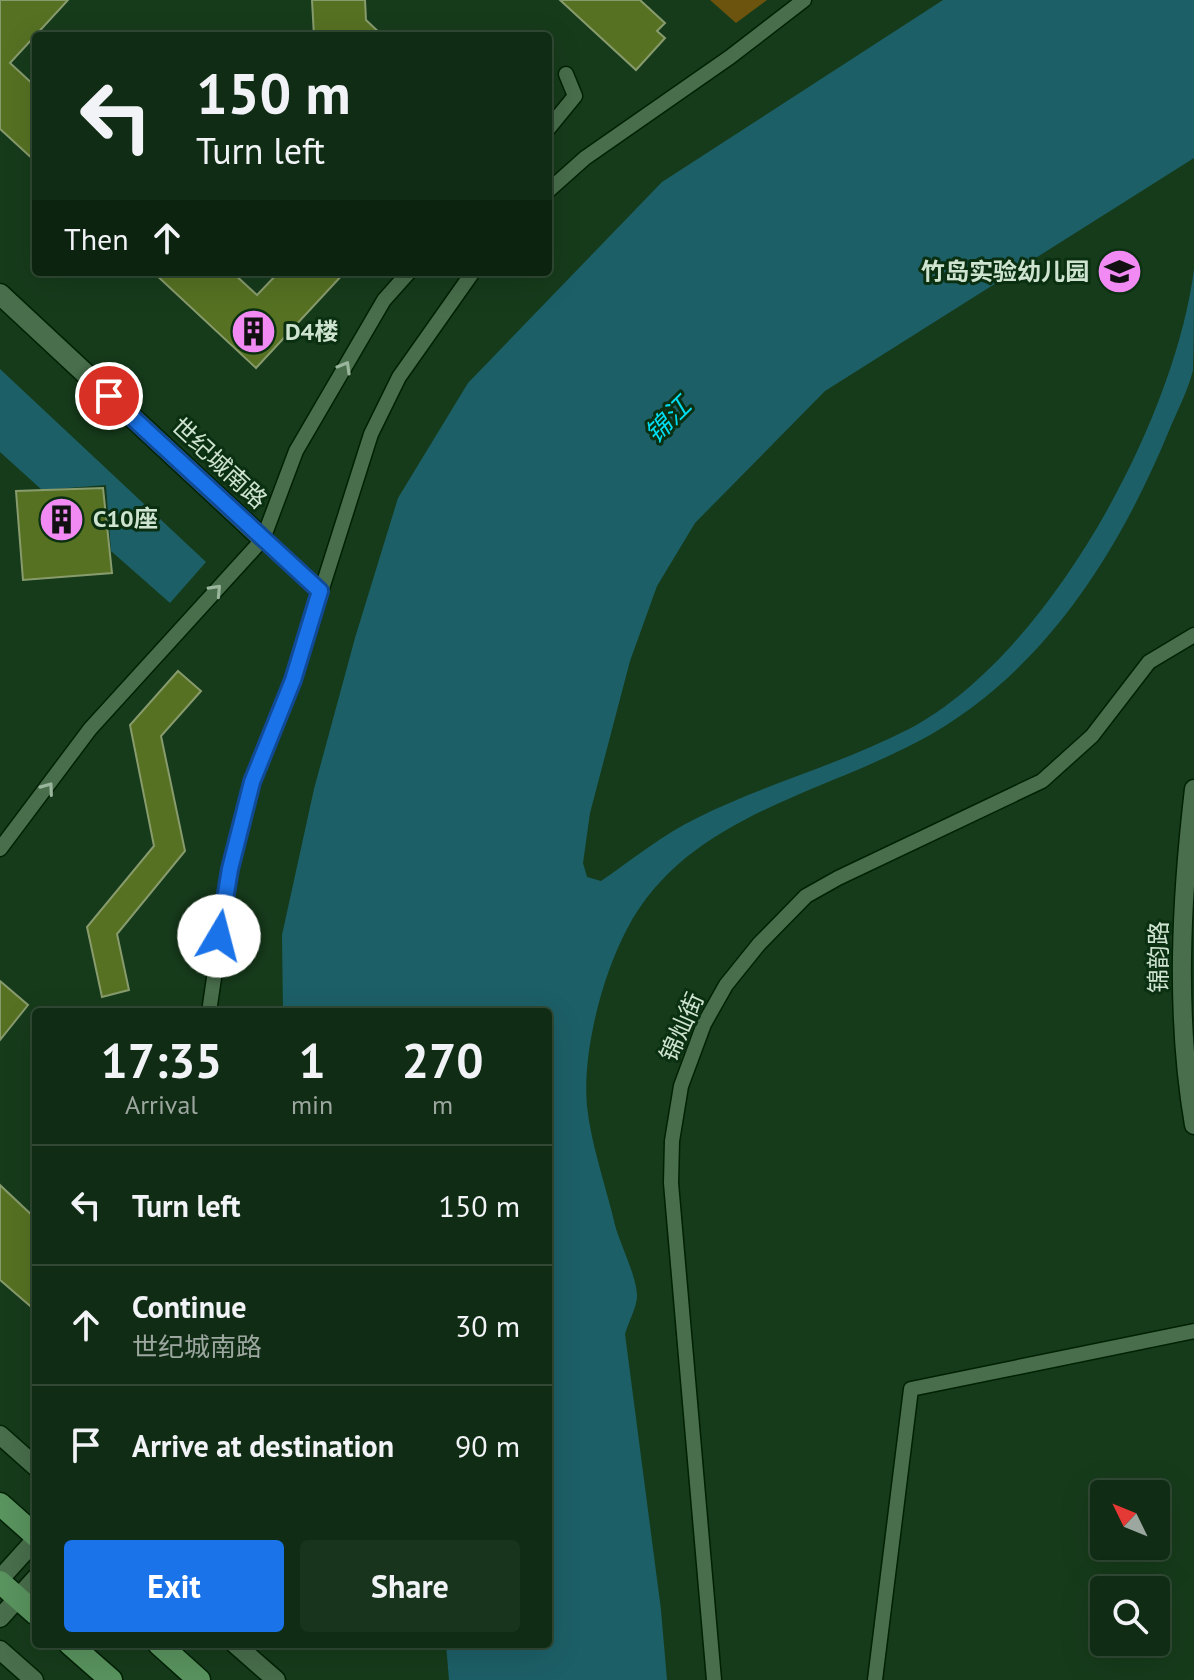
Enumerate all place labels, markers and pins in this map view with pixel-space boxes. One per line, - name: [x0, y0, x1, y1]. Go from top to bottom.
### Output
- school or university icon: 竹岛实验幼儿园: [1096, 248, 1144, 296]
- place label: 竹岛实验幼儿园: [921, 256, 1089, 287]
- building icon: D4楼: [230, 308, 278, 356]
- place label: D4楼: [285, 316, 338, 347]
- pin: [75, 362, 143, 430]
- building icon: C10座: [38, 495, 86, 543]
- place label: C10座: [93, 503, 158, 534]

